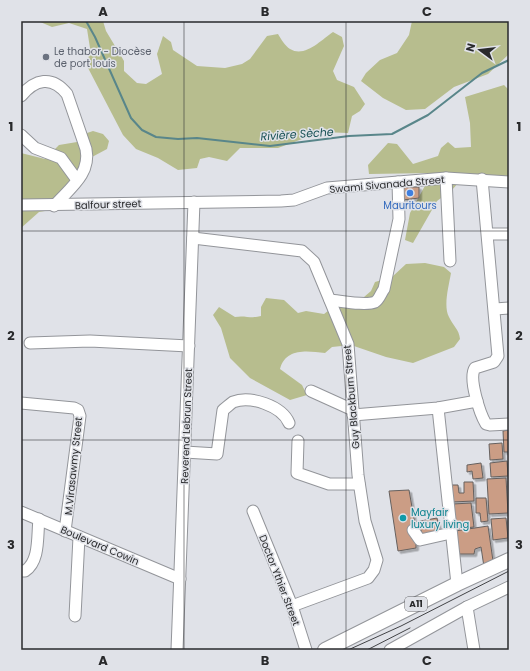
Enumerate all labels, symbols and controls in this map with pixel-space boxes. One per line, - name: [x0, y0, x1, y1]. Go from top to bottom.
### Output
- text: A: [98, 2, 108, 21]
- text: B: [261, 2, 270, 21]
- text: C: [422, 2, 432, 21]
- north arrow: [460, 30, 500, 70]
- text: N: [462, 41, 479, 53]
- place label: Le thabor - Diocèse de port louis: [54, 44, 151, 71]
- marker: Le thabor - Diocèse de port louis: [41, 52, 51, 62]
- text: 1: [9, 117, 13, 136]
- text: 1: [517, 117, 521, 136]
- water label: Rivière Sèche: [260, 123, 334, 145]
- street label: Swami Sivanada Street: [329, 172, 446, 197]
- marker: Mauritours: [405, 188, 415, 198]
- street label: Balfour street: [75, 196, 142, 213]
- place label: Mauritours: [383, 198, 437, 213]
- text: 2: [7, 326, 15, 345]
- text: 2: [515, 326, 523, 345]
- street label: Guy Blackburn Street: [339, 344, 364, 450]
- street label: Reverend Lebrun Street: [177, 368, 196, 484]
- street label: M.Virasawmy Street: [61, 416, 86, 516]
- place label: Mayfair luxury living: [411, 505, 469, 532]
- marker: Mayfair luxury living: [398, 513, 408, 523]
- street label: Boulevard Cowin: [58, 522, 142, 569]
- street label: Doctor Ythier Street: [255, 533, 304, 628]
- text: 3: [7, 535, 15, 554]
- text: 3: [515, 535, 523, 554]
- road number: A11: [405, 597, 427, 611]
- text: A: [98, 651, 108, 670]
- text: B: [261, 651, 270, 670]
- text: C: [422, 651, 432, 670]

